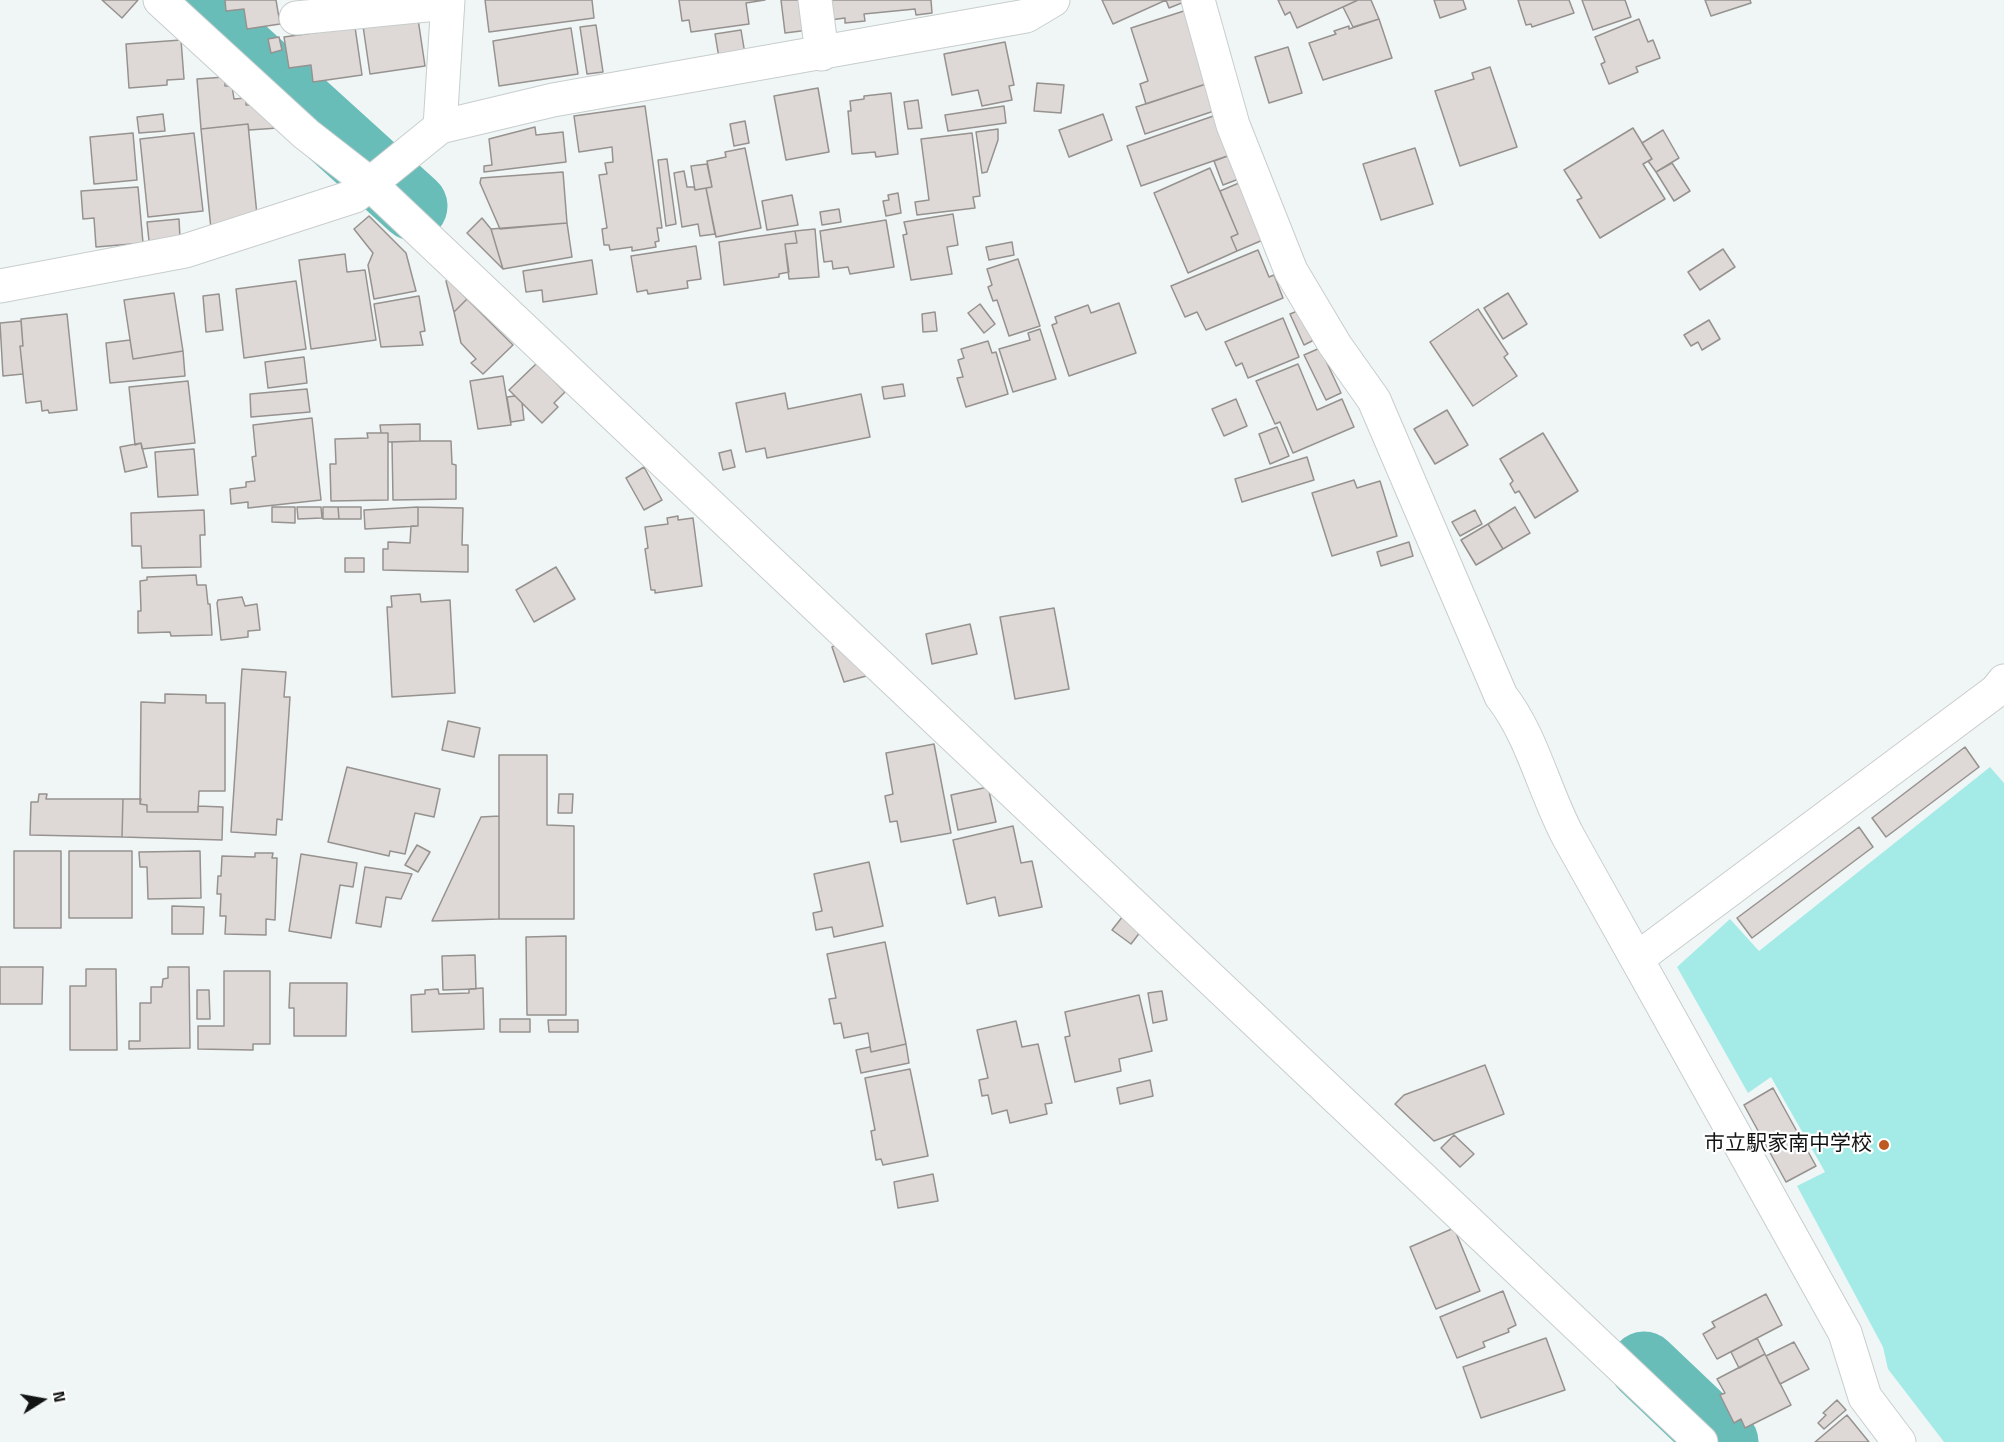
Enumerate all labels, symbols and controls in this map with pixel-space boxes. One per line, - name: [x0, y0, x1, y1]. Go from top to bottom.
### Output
- place label: 市立駅家南中学校: [1704, 1132, 1872, 1158]
- marker: 市立駅家南中学校: [1877, 1138, 1891, 1152]
- north arrow: [12, 1370, 72, 1430]
- text: N: [47, 1389, 73, 1404]

